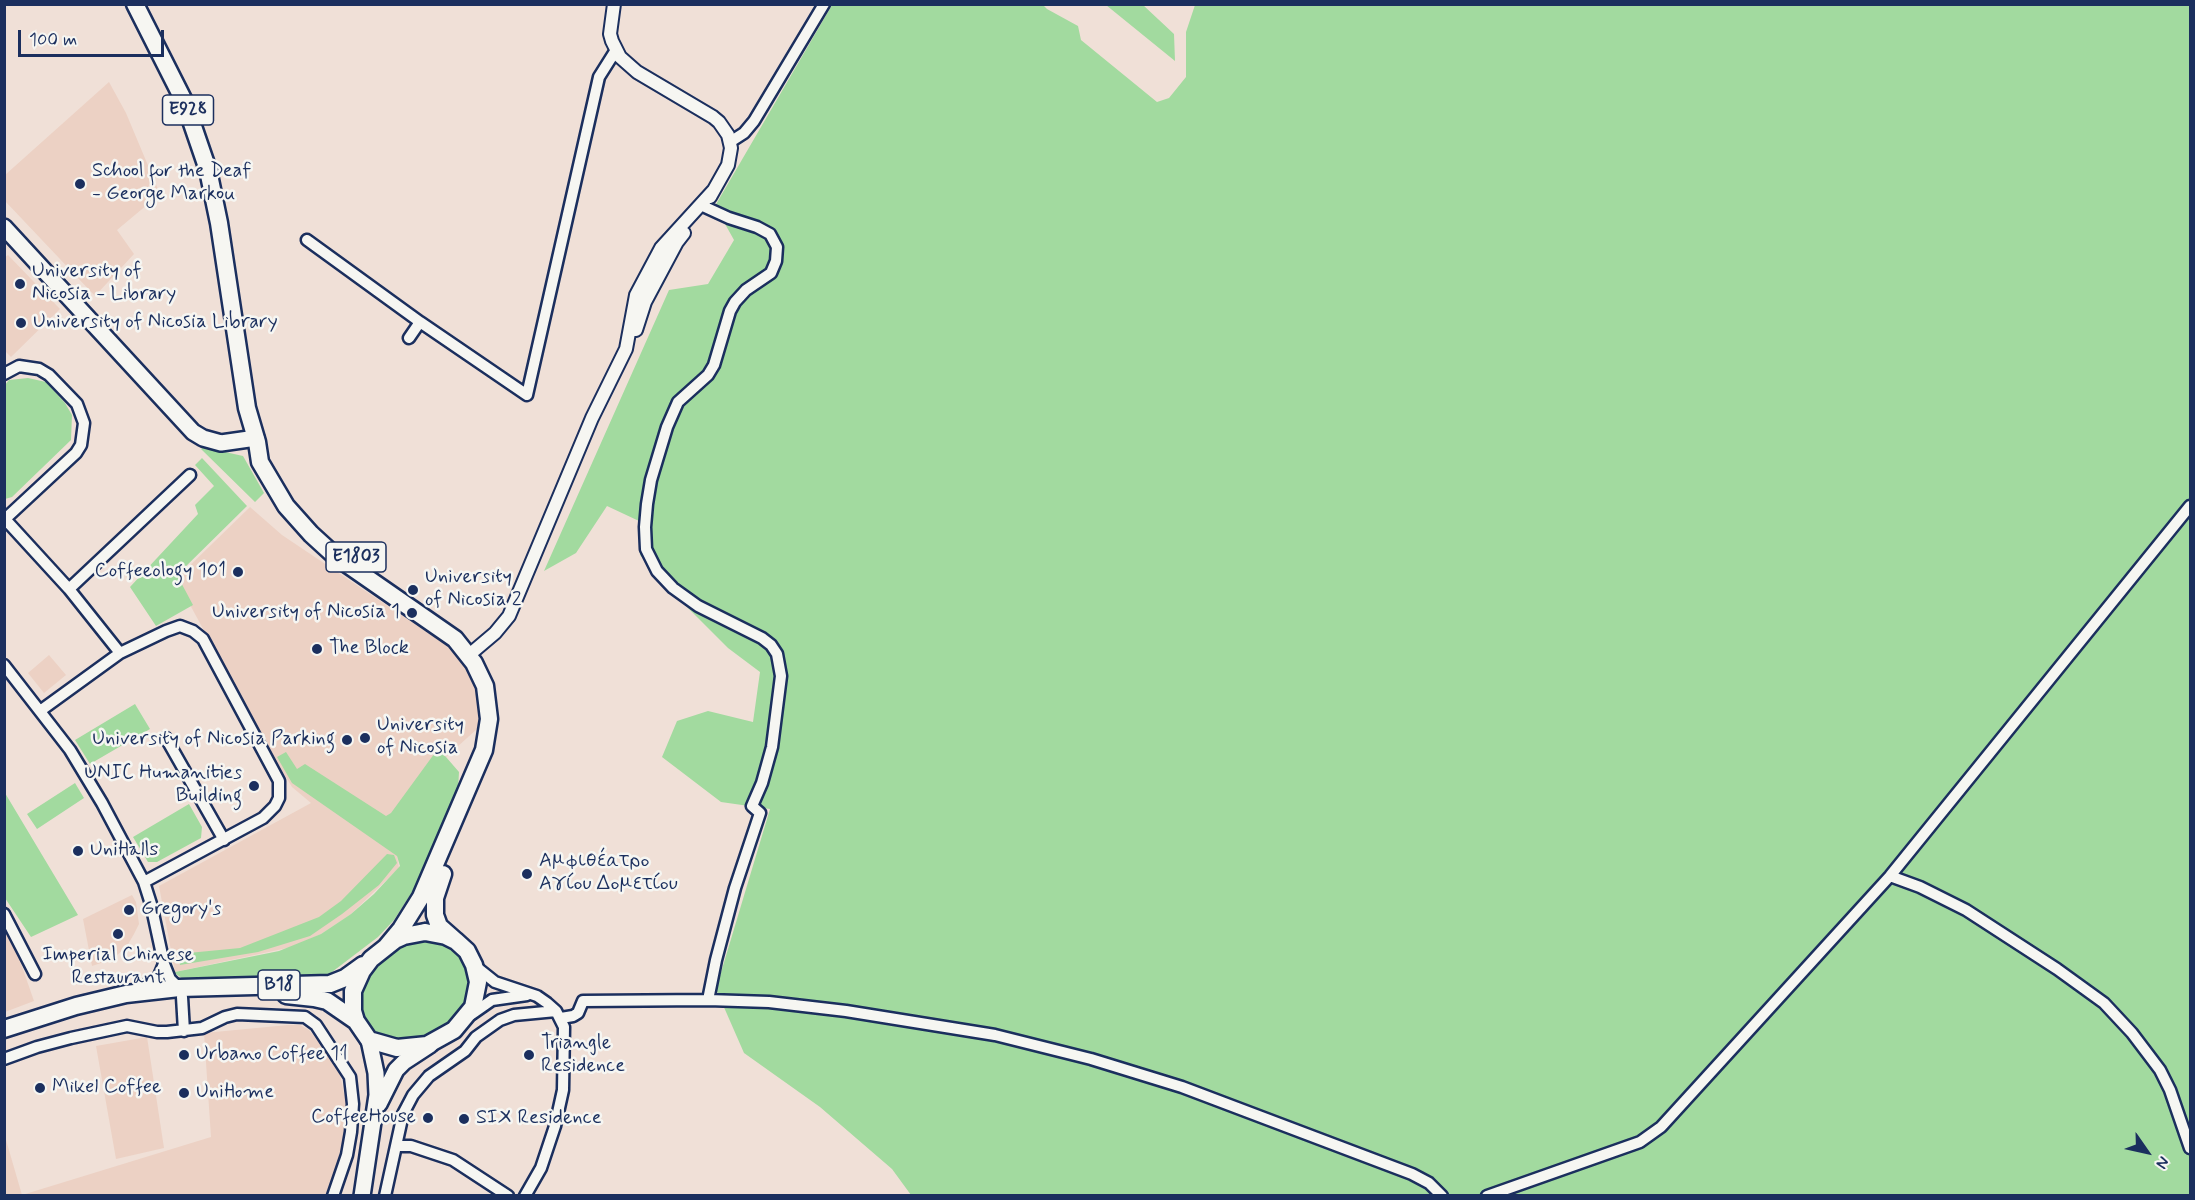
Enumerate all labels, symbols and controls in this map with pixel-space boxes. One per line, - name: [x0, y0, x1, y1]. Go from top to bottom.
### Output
- scale bar: [21, 18, 166, 56]
- text: 100 m: [29, 28, 77, 52]
- road number: E928: [162, 95, 213, 125]
- place label: School for the Deaf - George Markou: [92, 160, 251, 207]
- marker: School for the Deaf - George Markou: [73, 177, 87, 191]
- place label: University of Nicosia - Library: [32, 260, 176, 307]
- marker: University of Nicosia - Library: [13, 277, 27, 291]
- place label: University of Nicosia Library: [33, 311, 278, 335]
- marker: University of Nicosia Library: [14, 316, 28, 330]
- road number: E1803: [326, 542, 386, 572]
- place label: Coffeeology 101: [94, 560, 226, 584]
- marker: Coffeeology 101: [231, 565, 245, 579]
- place label: University of Nicosia 2: [425, 566, 521, 613]
- marker: University of Nicosia 2: [406, 583, 420, 597]
- place label: University of Nicosia 1: [212, 601, 400, 625]
- marker: University of Nicosia 1: [405, 606, 419, 620]
- place label: The Block: [329, 637, 409, 661]
- marker: The Block: [310, 642, 324, 656]
- place label: University of Nicosia: [377, 714, 464, 761]
- place label: University of Nicosia Parking: [92, 728, 335, 752]
- marker: University of Nicosia: [358, 731, 372, 745]
- marker: University of Nicosia Parking: [340, 733, 354, 747]
- place label: UNIC Humanities Building: [84, 762, 242, 809]
- marker: UNIC Humanities Building: [247, 779, 261, 793]
- place label: UniHalls: [90, 839, 158, 863]
- marker: UniHalls: [71, 844, 85, 858]
- place label: Αμφιθέατρο Αγίου Δομετίου: [539, 850, 678, 897]
- marker: Αμφιθέατρο Αγίου Δομετίου: [520, 867, 534, 881]
- place label: Gregory's: [141, 898, 221, 922]
- marker: Gregory's: [122, 903, 136, 917]
- marker: Imperial Chinese Restaurant: [111, 927, 125, 941]
- place label: Imperial Chinese Restaurant: [42, 944, 194, 991]
- road number: B18: [258, 970, 300, 1000]
- place label: Triangle Residence: [541, 1032, 625, 1079]
- place label: Urbano Coffee 11: [196, 1043, 348, 1067]
- marker: Urbano Coffee 11: [177, 1048, 191, 1062]
- marker: Triangle Residence: [522, 1048, 536, 1062]
- place label: Mikel Coffee: [52, 1076, 161, 1100]
- marker: Mikel Coffee: [33, 1081, 47, 1095]
- place label: UniHome: [196, 1081, 274, 1105]
- marker: UniHome: [177, 1086, 191, 1100]
- place label: CoffeeHouse: [311, 1106, 416, 1130]
- place label: SIX Residence: [476, 1107, 602, 1131]
- marker: CoffeeHouse: [421, 1111, 435, 1125]
- marker: SIX Residence: [457, 1112, 471, 1126]
- north arrow: [2117, 1122, 2177, 1182]
- text: N: [2151, 1152, 2174, 1173]

